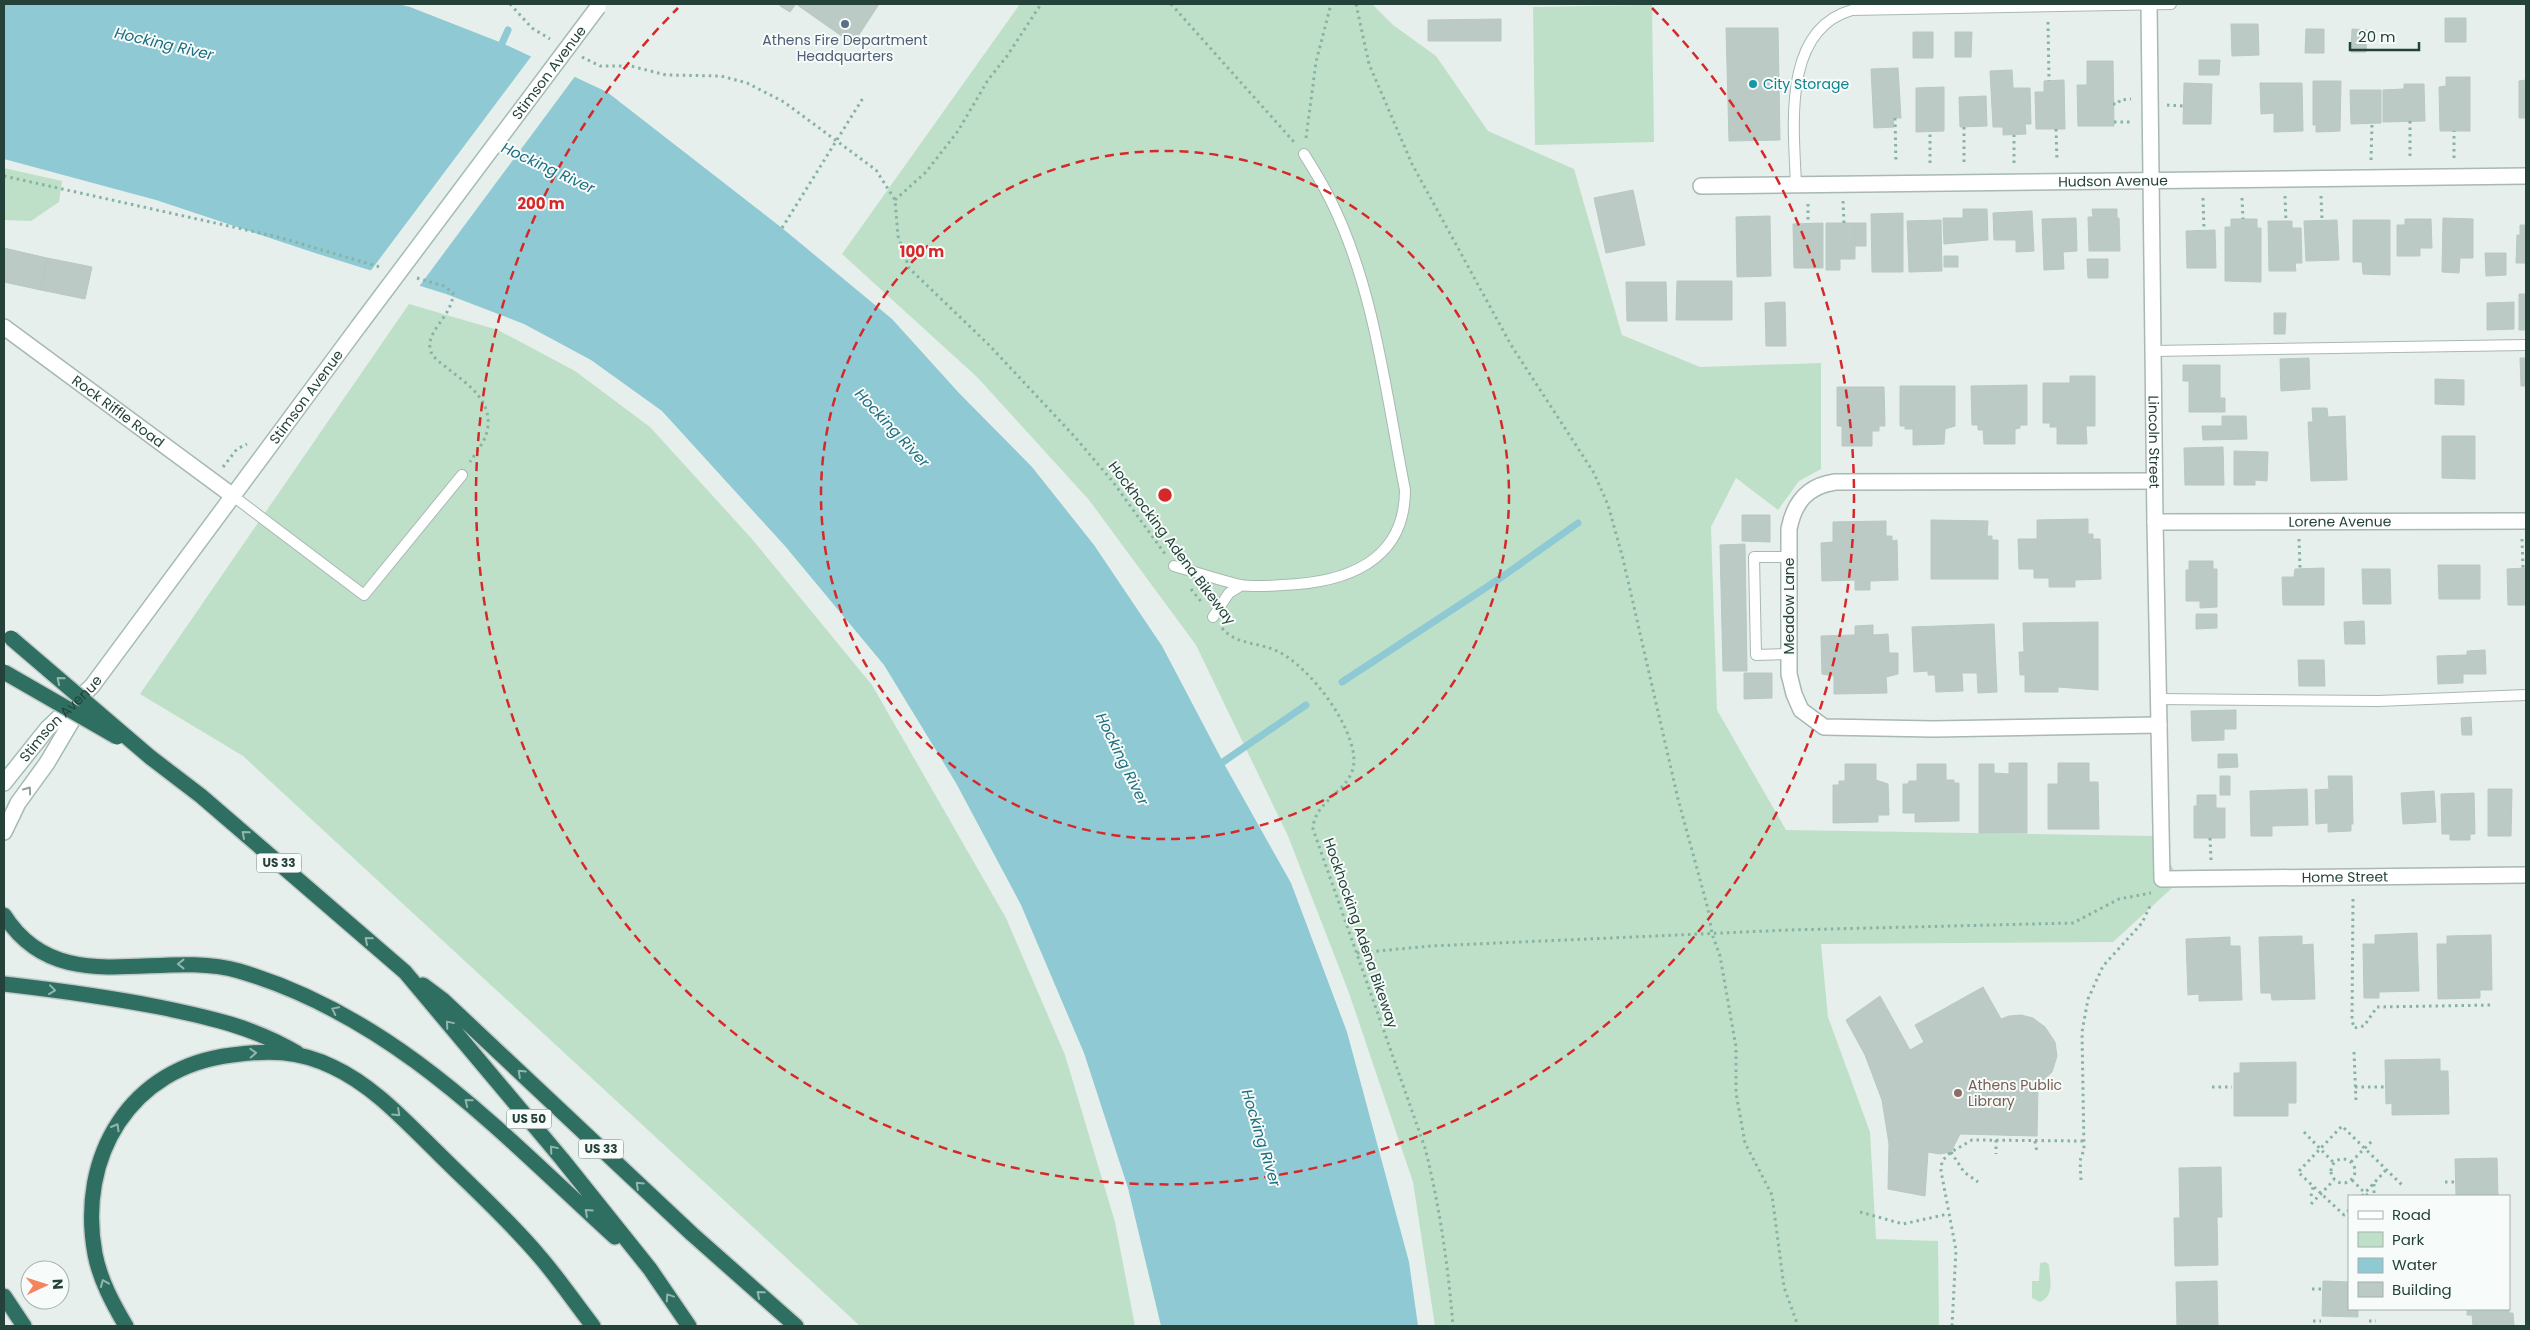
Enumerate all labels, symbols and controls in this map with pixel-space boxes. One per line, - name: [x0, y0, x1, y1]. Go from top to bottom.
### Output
- marker: Athens Fire Department Headquarters: [839, 18, 851, 30]
- scale bar: [2350, 20, 2419, 52]
- street label: Stimson Avenue: [507, 21, 591, 124]
- water label: Hocking River: [113, 22, 216, 65]
- text: 20 m: [2358, 26, 2396, 47]
- place label: Athens Fire Department Headquarters: [762, 30, 928, 66]
- place label: City Storage: [1763, 74, 1849, 94]
- marker: City Storage: [1747, 78, 1759, 90]
- water label: Hocking River: [498, 137, 599, 199]
- street label: Hudson Avenue: [2058, 170, 2168, 192]
- text: 200 m: [517, 193, 565, 214]
- text: 100 m: [900, 241, 944, 262]
- street label: Stimson Avenue: [265, 345, 348, 448]
- street label: Rock Riffle Road: [68, 370, 169, 452]
- water label: Hocking River: [850, 384, 935, 472]
- street label: Lincoln Street: [2144, 395, 2165, 489]
- street label: Hockhocking Adena Bikeway: [1104, 457, 1240, 629]
- centre of rings: [1156, 486, 1174, 504]
- street label: Lorene Avenue: [2288, 511, 2392, 532]
- street label: Meadow Lane: [1779, 557, 1799, 655]
- street label: Stimson Avenue: [15, 671, 107, 766]
- one-way arrow: [57, 677, 66, 685]
- water label: Hocking River: [1091, 709, 1154, 809]
- one-way arrow: [22, 786, 31, 796]
- one-way arrow: [242, 831, 251, 840]
- street label: Hockhocking Adena Bikeway: [1319, 835, 1403, 1031]
- road number: US 33: [256, 854, 302, 872]
- street label: Home Street: [2301, 867, 2388, 887]
- one-way arrow: [365, 937, 374, 946]
- one-way arrow: [176, 959, 184, 969]
- one-way arrow: [48, 984, 56, 995]
- one-way arrow: [331, 1006, 340, 1017]
- one-way arrow: [445, 1021, 454, 1030]
- one-way arrow: [249, 1048, 257, 1059]
- one-way arrow: [518, 1070, 527, 1079]
- place label: Athens Public Library: [1968, 1075, 2062, 1111]
- water label: Hocking River: [1237, 1087, 1286, 1190]
- marker: Athens Public Library: [1952, 1087, 1964, 1099]
- one-way arrow: [465, 1100, 474, 1108]
- one-way arrow: [392, 1108, 401, 1117]
- road number: US 50: [506, 1110, 552, 1128]
- one-way arrow: [110, 1123, 120, 1132]
- road number: US 33: [578, 1140, 624, 1158]
- one-way arrow: [550, 1145, 559, 1154]
- one-way arrow: [636, 1182, 645, 1191]
- legend: [2348, 1195, 2510, 1310]
- text: Road: [2392, 1204, 2431, 1225]
- one-way arrow: [584, 1209, 593, 1218]
- text: Park: [2392, 1229, 2424, 1250]
- text: Water: [2392, 1254, 2438, 1275]
- north arrow: [20, 1260, 70, 1310]
- text: N: [48, 1278, 68, 1290]
- one-way arrow: [100, 1279, 110, 1288]
- text: Building: [2392, 1279, 2452, 1300]
- one-way arrow: [756, 1291, 765, 1300]
- one-way arrow: [666, 1294, 675, 1303]

